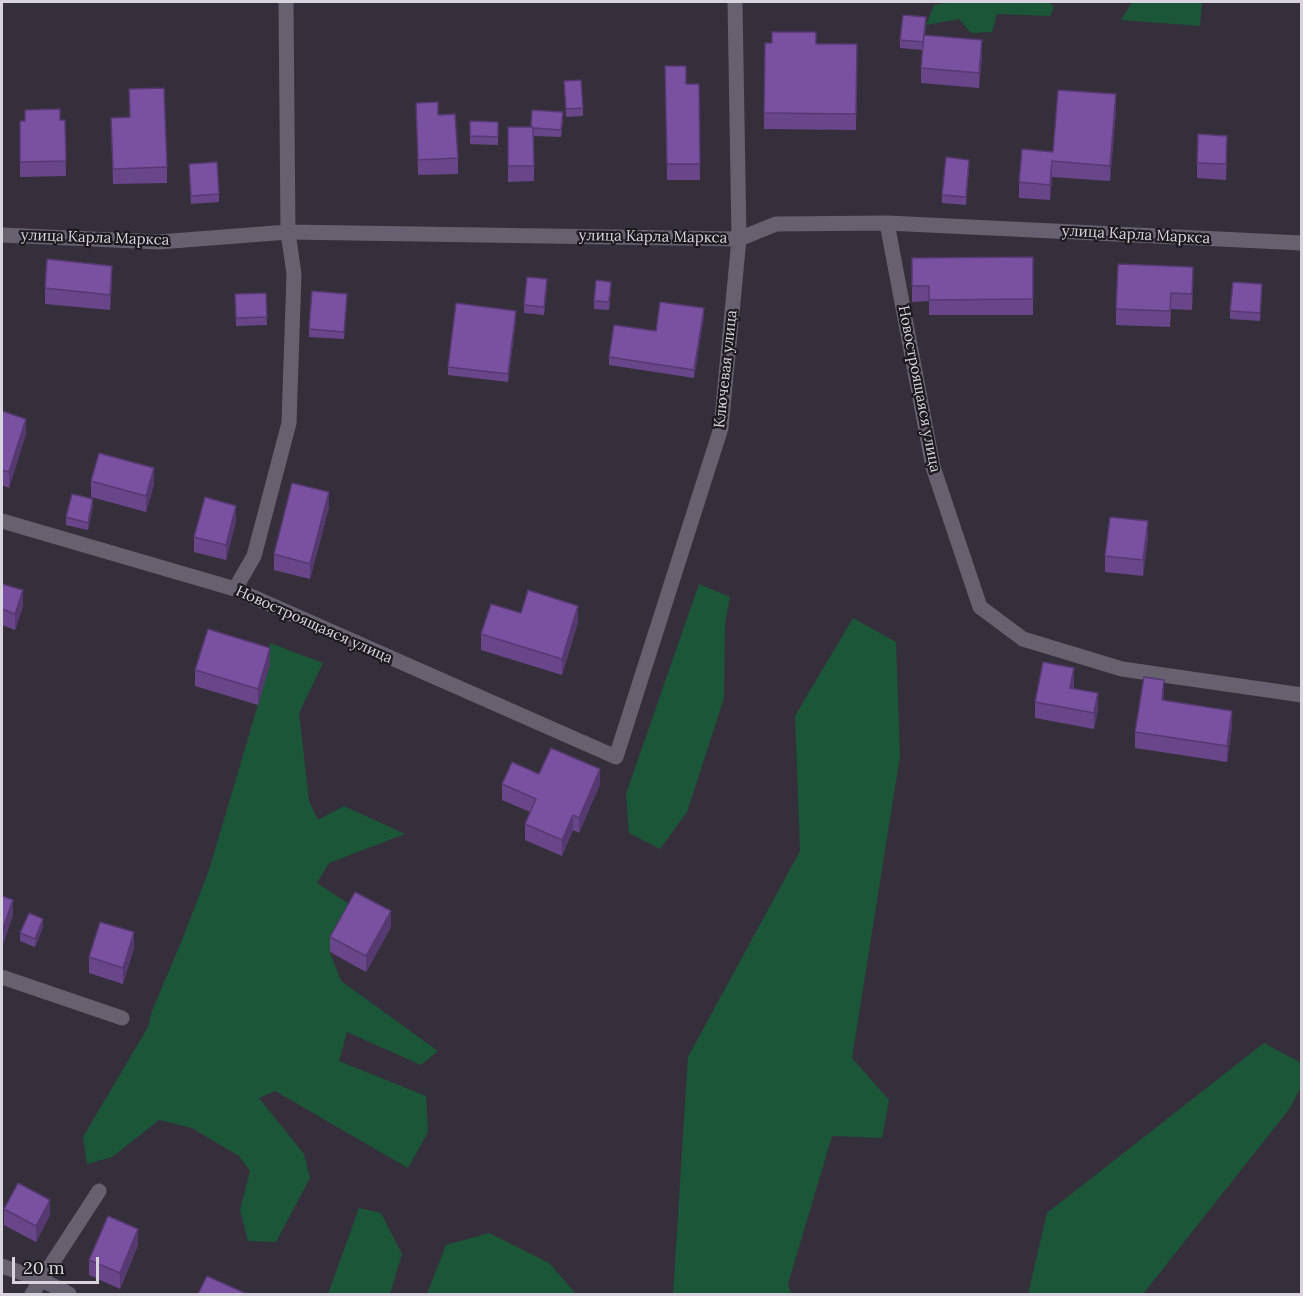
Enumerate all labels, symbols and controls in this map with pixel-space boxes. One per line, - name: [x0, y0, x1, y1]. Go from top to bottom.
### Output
- street label: улица Карла Маркса: [1061, 222, 1211, 248]
- street label: улица Карла Маркса: [20, 226, 170, 250]
- street label: улица Карла Маркса: [579, 227, 727, 247]
- street label: Новостроящаяся улица: [894, 304, 944, 474]
- street label: Ключевая улица: [711, 309, 741, 429]
- street label: Новостроящаяся улица: [233, 582, 395, 668]
- scale bar: [15, 1245, 102, 1283]
- text: 20 m: [23, 1256, 65, 1279]

